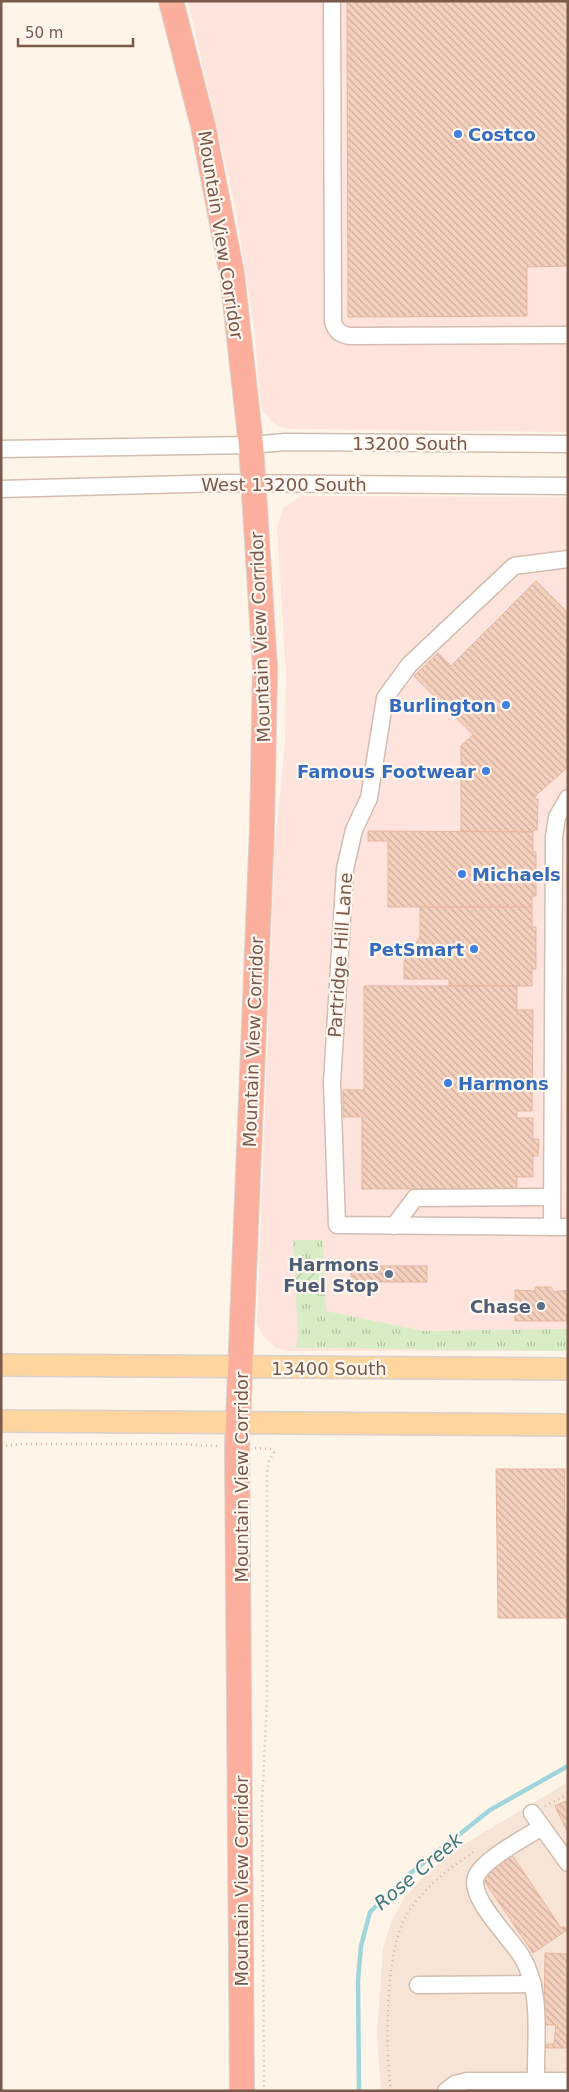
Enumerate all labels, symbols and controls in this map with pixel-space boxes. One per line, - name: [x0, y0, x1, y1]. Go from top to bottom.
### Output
- scale bar: [18, 15, 132, 47]
- text: 50 m: [25, 24, 63, 42]
- place label: Costco: [468, 124, 536, 145]
- marker: Costco: [452, 128, 464, 140]
- street label: Mountain View Corridor: [194, 129, 248, 341]
- street label: 13200 South: [352, 433, 468, 454]
- street label: West 13200 South: [201, 474, 367, 495]
- street label: Mountain View Corridor: [246, 531, 274, 743]
- place label: Burlington: [389, 695, 496, 716]
- marker: Burlington: [500, 699, 512, 711]
- place label: Famous Footwear: [297, 761, 476, 782]
- marker: Famous Footwear: [480, 765, 492, 777]
- place label: Michaels: [472, 864, 561, 885]
- marker: Michaels: [456, 868, 468, 880]
- street label: Partridge Hill Lane: [324, 872, 356, 1038]
- street label: Mountain View Corridor: [239, 936, 267, 1148]
- place label: PetSmart: [369, 939, 464, 960]
- marker: PetSmart: [468, 943, 480, 955]
- place label: Harmons: [458, 1073, 549, 1094]
- marker: Harmons: [442, 1077, 454, 1089]
- place label: Harmons Fuel Stop: [283, 1254, 379, 1296]
- marker: Harmons Fuel Stop: [383, 1268, 395, 1280]
- place label: Chase: [470, 1296, 531, 1317]
- marker: Chase: [535, 1300, 547, 1312]
- street label: 13400 South: [271, 1358, 387, 1379]
- street label: Mountain View Corridor: [231, 1371, 252, 1582]
- street label: Mountain View Corridor: [231, 1775, 252, 1986]
- water label: Rose Creek: [370, 1827, 467, 1914]

